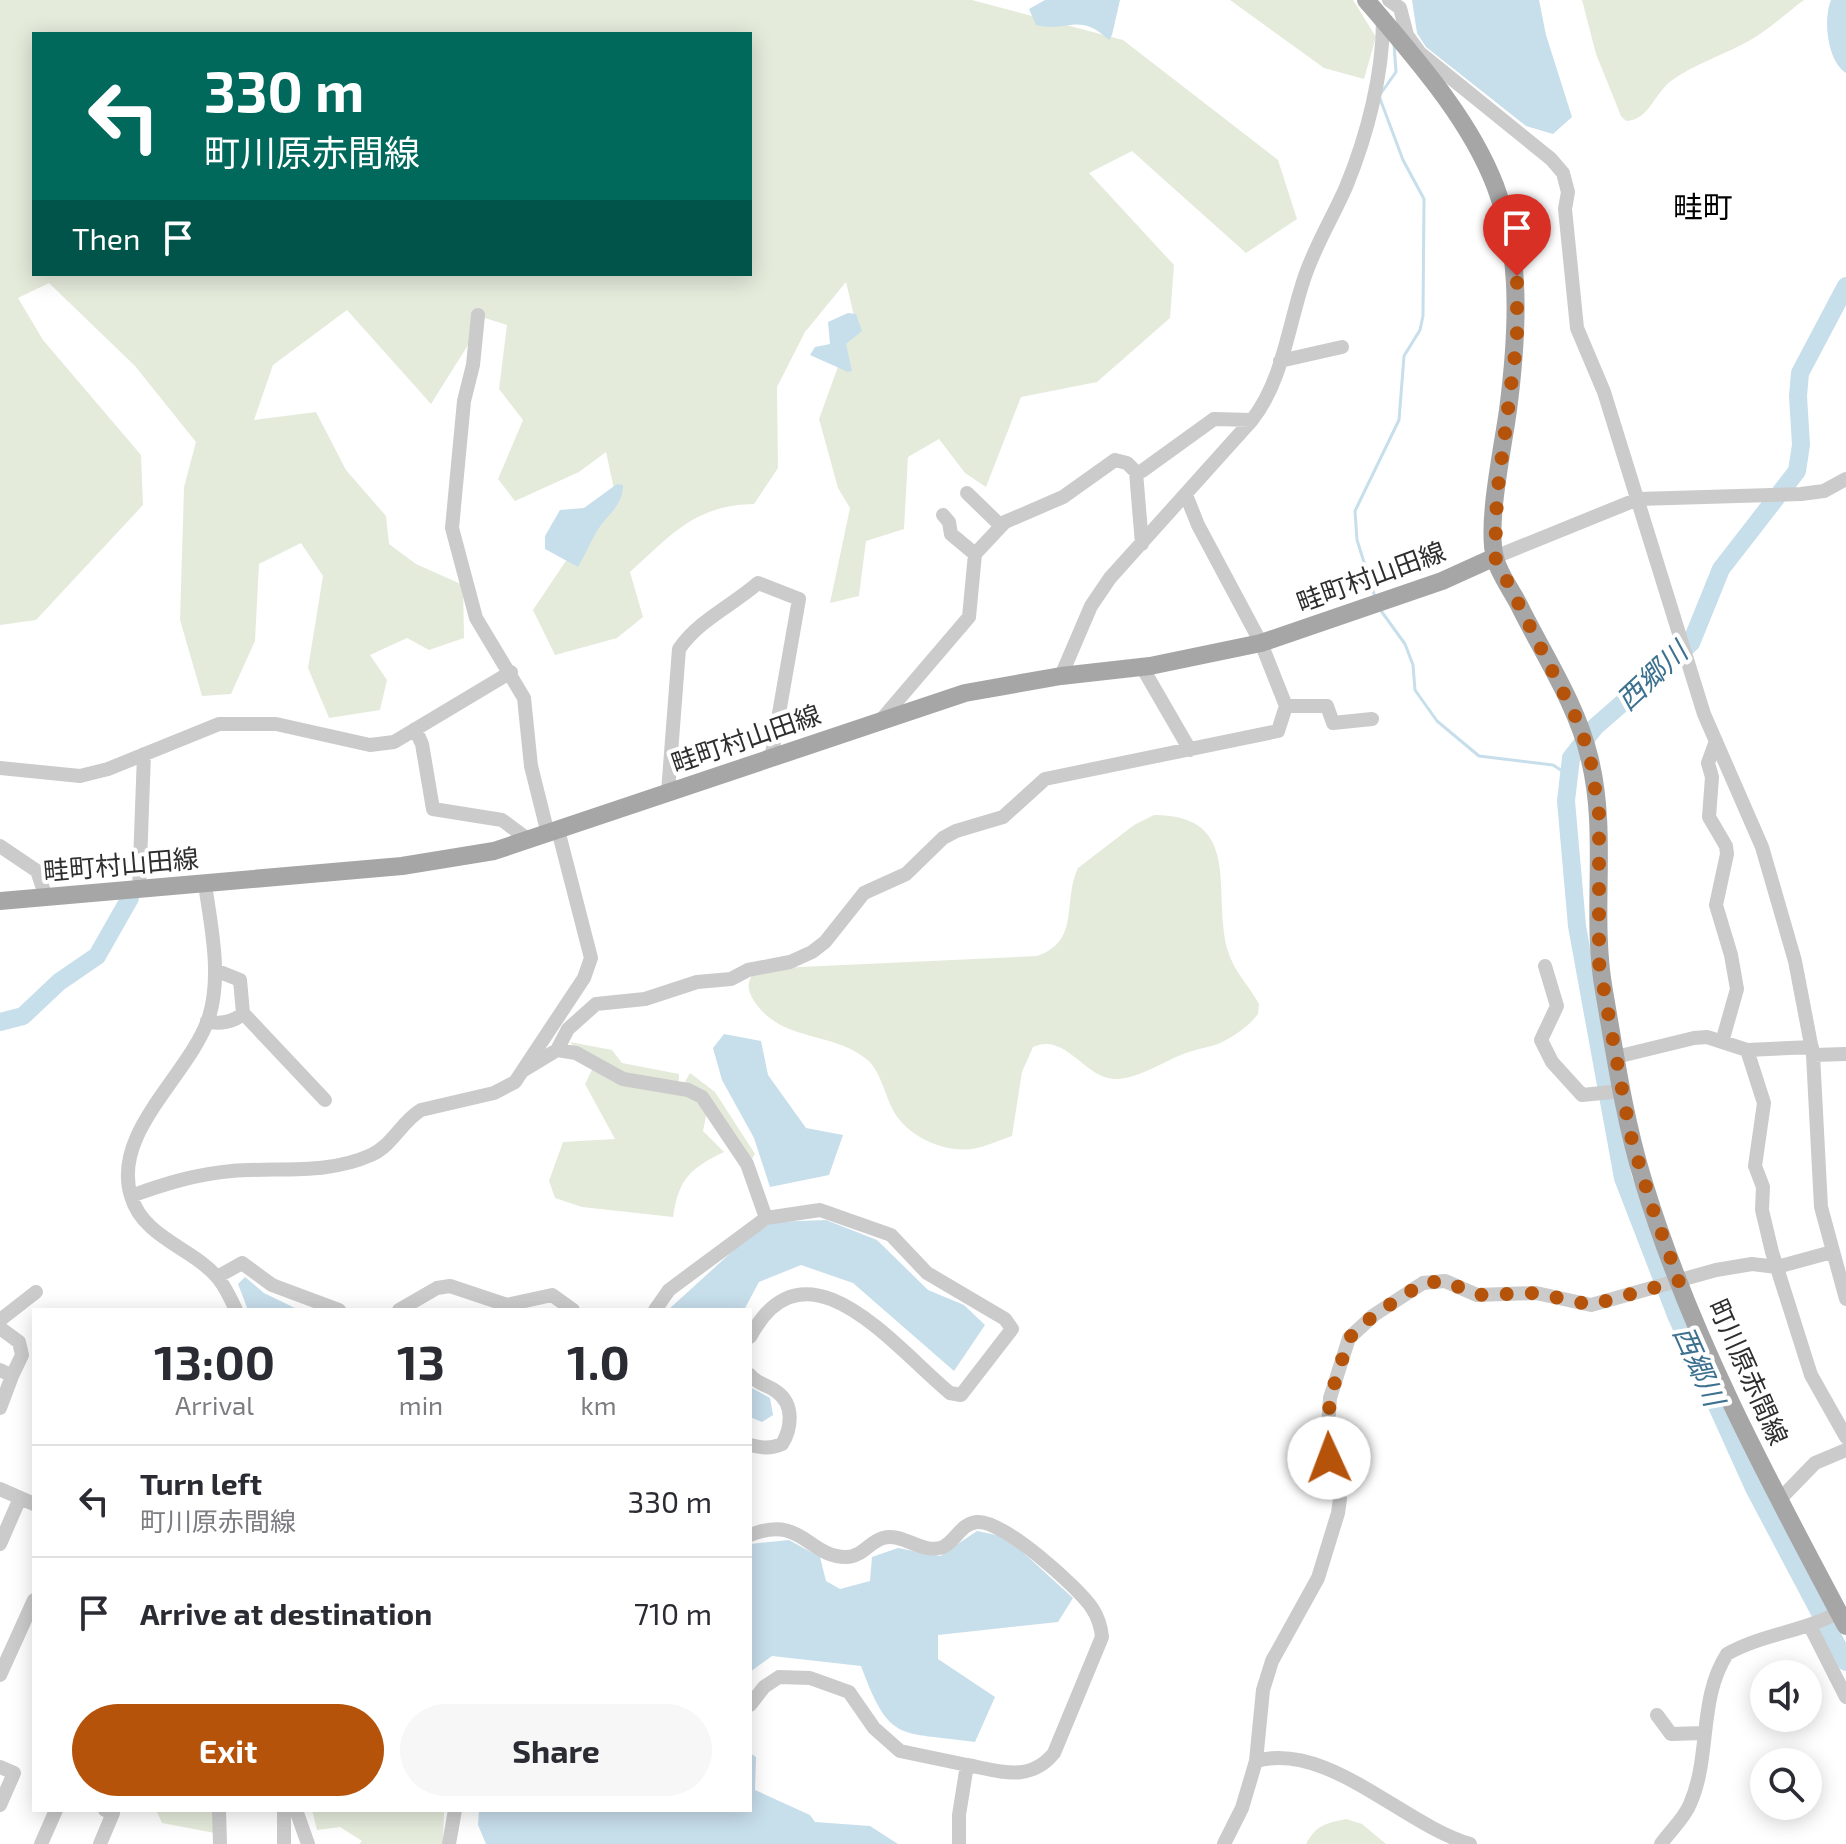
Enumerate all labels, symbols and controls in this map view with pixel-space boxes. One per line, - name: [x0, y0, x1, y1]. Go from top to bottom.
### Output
- text: 330 m: [204, 56, 364, 123]
- icon: left: [72, 64, 176, 168]
- text: 町川原赤間線: [204, 130, 420, 173]
- district label: 畦町: [1673, 188, 1733, 224]
- pin: [1483, 194, 1551, 276]
- icon: arrive: [1495, 206, 1539, 250]
- icon: arrive: [156, 216, 200, 260]
- text: Then: [72, 220, 140, 256]
- street label: 畦町村山田線: [1292, 534, 1449, 617]
- water label: 西郷川: [1609, 632, 1696, 716]
- street label: 畦町村山田線: [667, 698, 824, 778]
- street label: 畦町村山田線: [42, 841, 200, 886]
- street label: 町川原赤間線: [1703, 1294, 1795, 1449]
- water label: 西郷川: [1667, 1320, 1734, 1414]
- text: 13:00: [154, 1332, 275, 1390]
- text: 13: [397, 1332, 445, 1390]
- text: 1.0: [567, 1332, 630, 1390]
- text: Arrival: [175, 1389, 254, 1420]
- text: min: [399, 1389, 443, 1420]
- text: km: [580, 1389, 616, 1420]
- position arrow: [1287, 1416, 1371, 1500]
- text: Turn left: [140, 1465, 262, 1501]
- icon: left: [72, 1479, 116, 1523]
- text: 330 m: [628, 1483, 712, 1519]
- text: 町川原赤間線: [140, 1505, 296, 1536]
- icon: arrive: [72, 1591, 116, 1635]
- text: Arrive at destination: [140, 1595, 432, 1631]
- text: 710 m: [634, 1595, 712, 1631]
- map controls: [1750, 1660, 1822, 1820]
- button: sound: [1750, 1660, 1822, 1732]
- button: Exit: [72, 1704, 384, 1796]
- button: Share: [400, 1704, 712, 1796]
- button: search: [1750, 1748, 1822, 1820]

